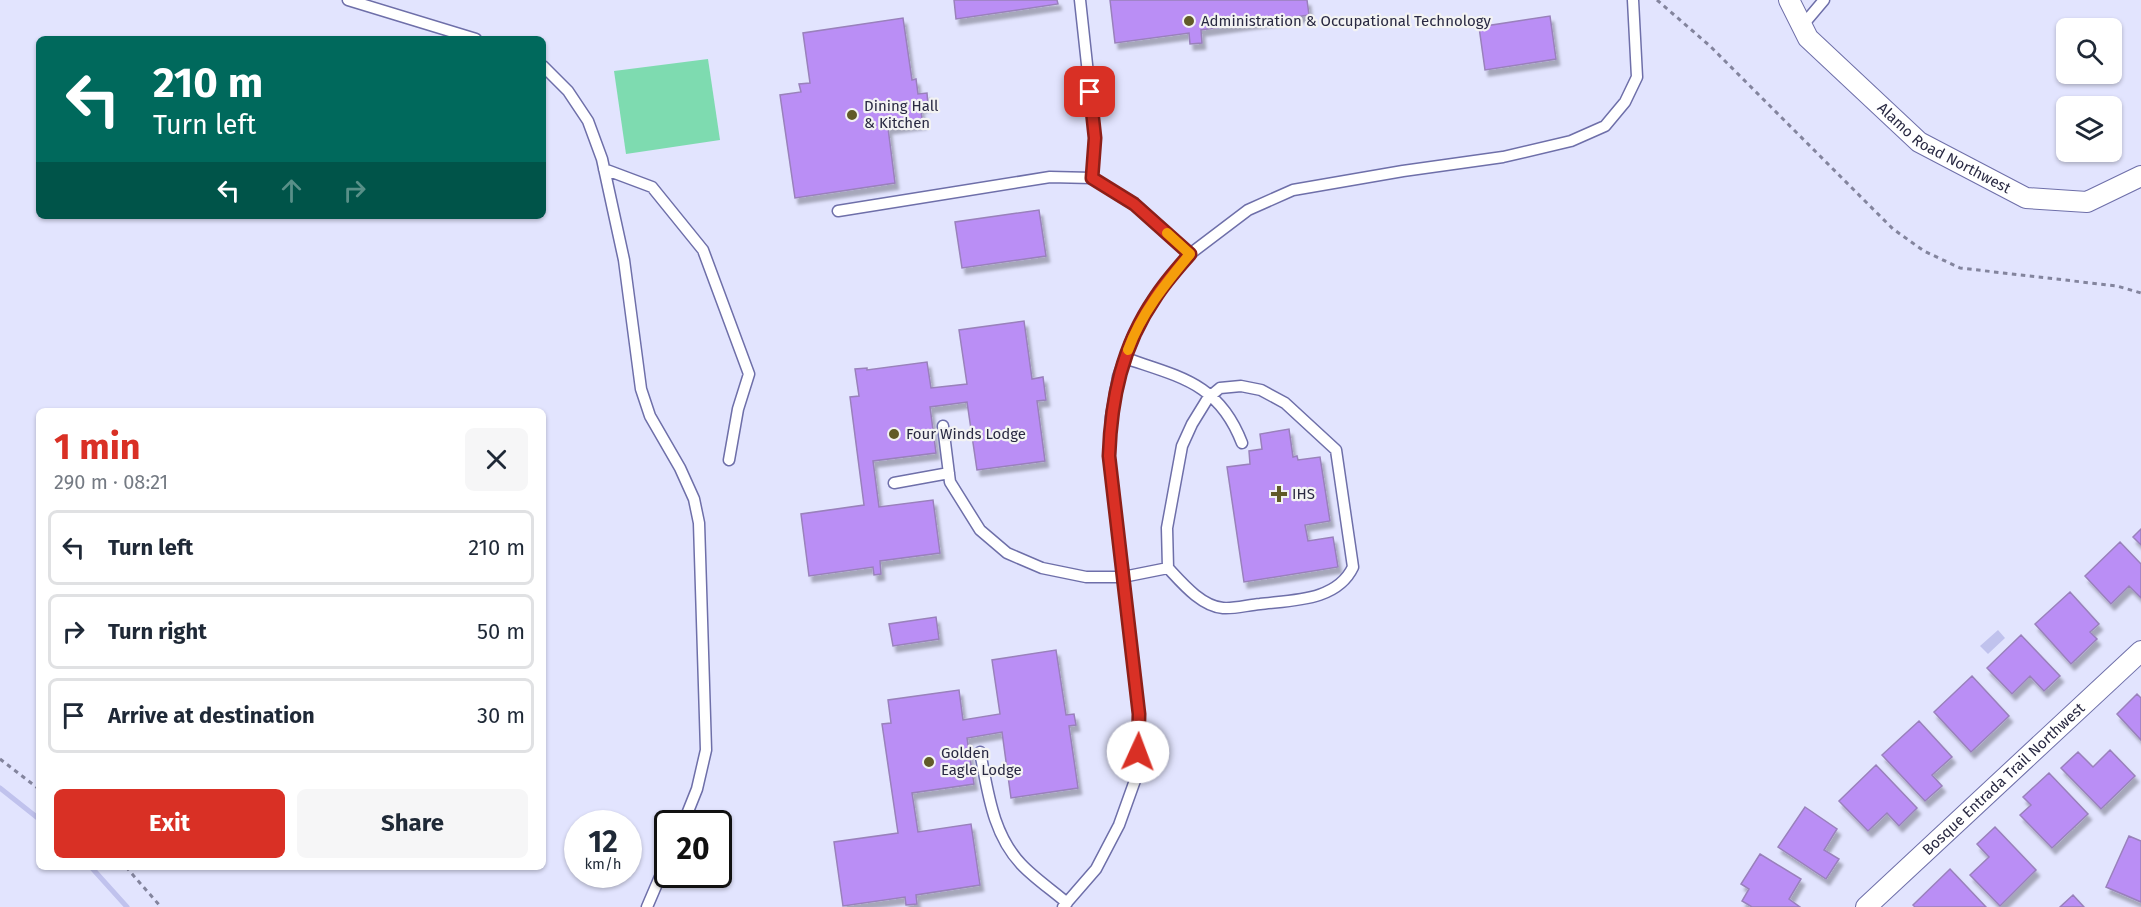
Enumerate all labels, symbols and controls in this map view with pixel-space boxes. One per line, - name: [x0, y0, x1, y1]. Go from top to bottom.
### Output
- place label: Administration & Occupational Technology: [1201, 12, 1492, 30]
- marker: Administration & Occupational Technology: [1182, 14, 1196, 28]
- map controls: [2056, 18, 2122, 162]
- button: search: [2056, 18, 2122, 84]
- text: 210 m: [153, 58, 263, 108]
- icon: left: [54, 60, 132, 138]
- pin: [1064, 66, 1115, 117]
- icon: arrive: [1073, 75, 1106, 108]
- button: layers: [2056, 96, 2122, 162]
- place label: Dining Hall & Kitchen: [864, 97, 939, 132]
- street label: Alamo Road Northwest: [1874, 99, 2014, 198]
- marker: Dining Hall & Kitchen: [845, 108, 859, 122]
- text: Turn left: [153, 109, 256, 141]
- icon: left: [212, 174, 245, 207]
- icon: ahead: [275, 174, 308, 207]
- icon: right: [338, 174, 371, 207]
- text: 1 min: [54, 425, 141, 469]
- place label: Four Winds Lodge: [906, 425, 1026, 443]
- marker: Four Winds Lodge: [887, 427, 901, 441]
- button: close: [465, 428, 528, 491]
- text: 290 m · 08:21: [54, 470, 168, 494]
- marker: IHS: [1270, 485, 1288, 503]
- place label: IHS: [1292, 485, 1315, 503]
- icon: left: [57, 531, 90, 564]
- text: Turn left: [108, 534, 193, 561]
- text: 210 m: [468, 534, 525, 561]
- icon: right: [57, 615, 90, 648]
- text: Turn right: [108, 618, 207, 645]
- text: 50 m: [477, 618, 525, 645]
- icon: arrive: [57, 699, 90, 732]
- street label: Bosque Entrada Trail Northwest: [1919, 699, 2089, 859]
- text: Arrive at destination: [108, 702, 315, 729]
- text: 30 m: [477, 702, 525, 729]
- position arrow: [1106, 720, 1170, 784]
- place label: Golden Eagle Lodge: [941, 744, 1022, 779]
- marker: Golden Eagle Lodge: [922, 755, 936, 769]
- button: Exit: [54, 789, 285, 858]
- button: Share: [297, 789, 528, 858]
- speed limit sign: 20: [654, 810, 732, 888]
- text: 12: [588, 824, 618, 860]
- text: km/h: [584, 855, 622, 873]

